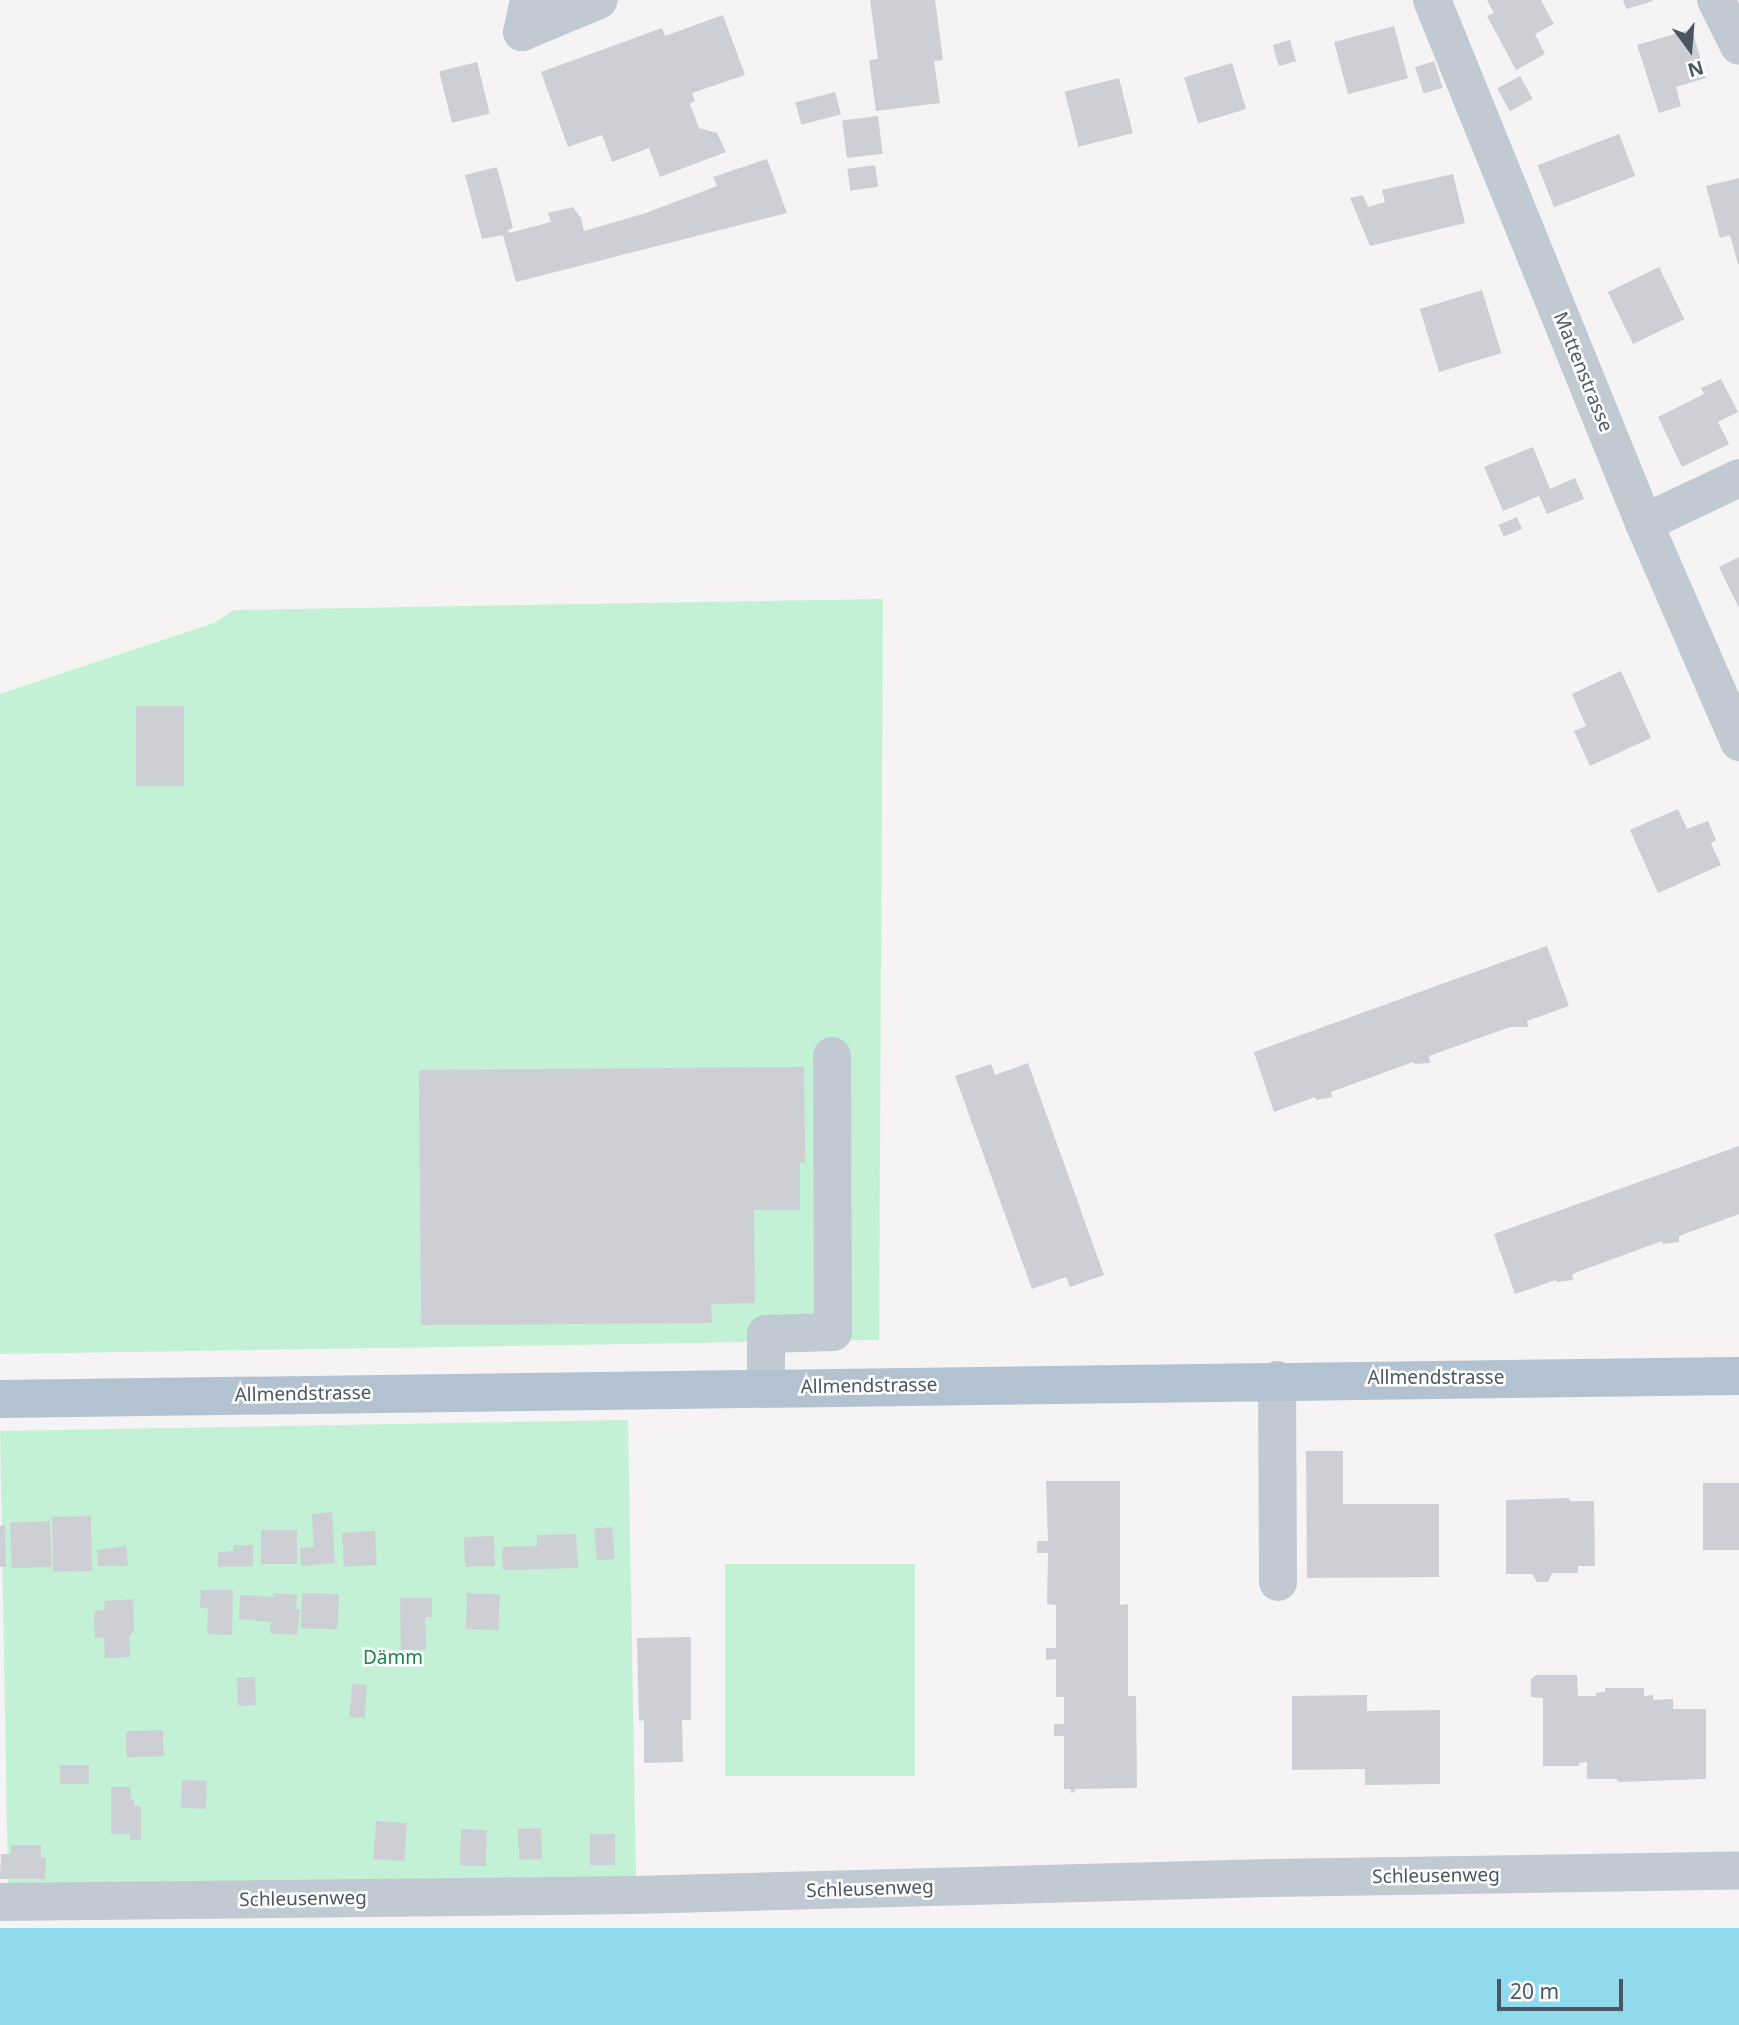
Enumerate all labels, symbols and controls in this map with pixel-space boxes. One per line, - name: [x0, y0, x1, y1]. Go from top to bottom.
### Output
- north arrow: [1655, 14, 1725, 84]
- text: N: [1685, 55, 1707, 84]
- street label: Mattenstrasse: [1549, 309, 1617, 435]
- street label: Allmendstrasse: [1368, 1367, 1504, 1389]
- street label: Allmendstrasse: [800, 1373, 938, 1399]
- street label: Allmendstrasse: [234, 1381, 372, 1407]
- park label: Dämm: [363, 1647, 423, 1669]
- street label: Schleusenweg: [1372, 1863, 1500, 1889]
- street label: Schleusenweg: [806, 1875, 934, 1903]
- street label: Schleusenweg: [239, 1886, 367, 1912]
- scale bar: [1501, 1966, 1627, 2010]
- text: 20 m: [1510, 1977, 1559, 2005]

